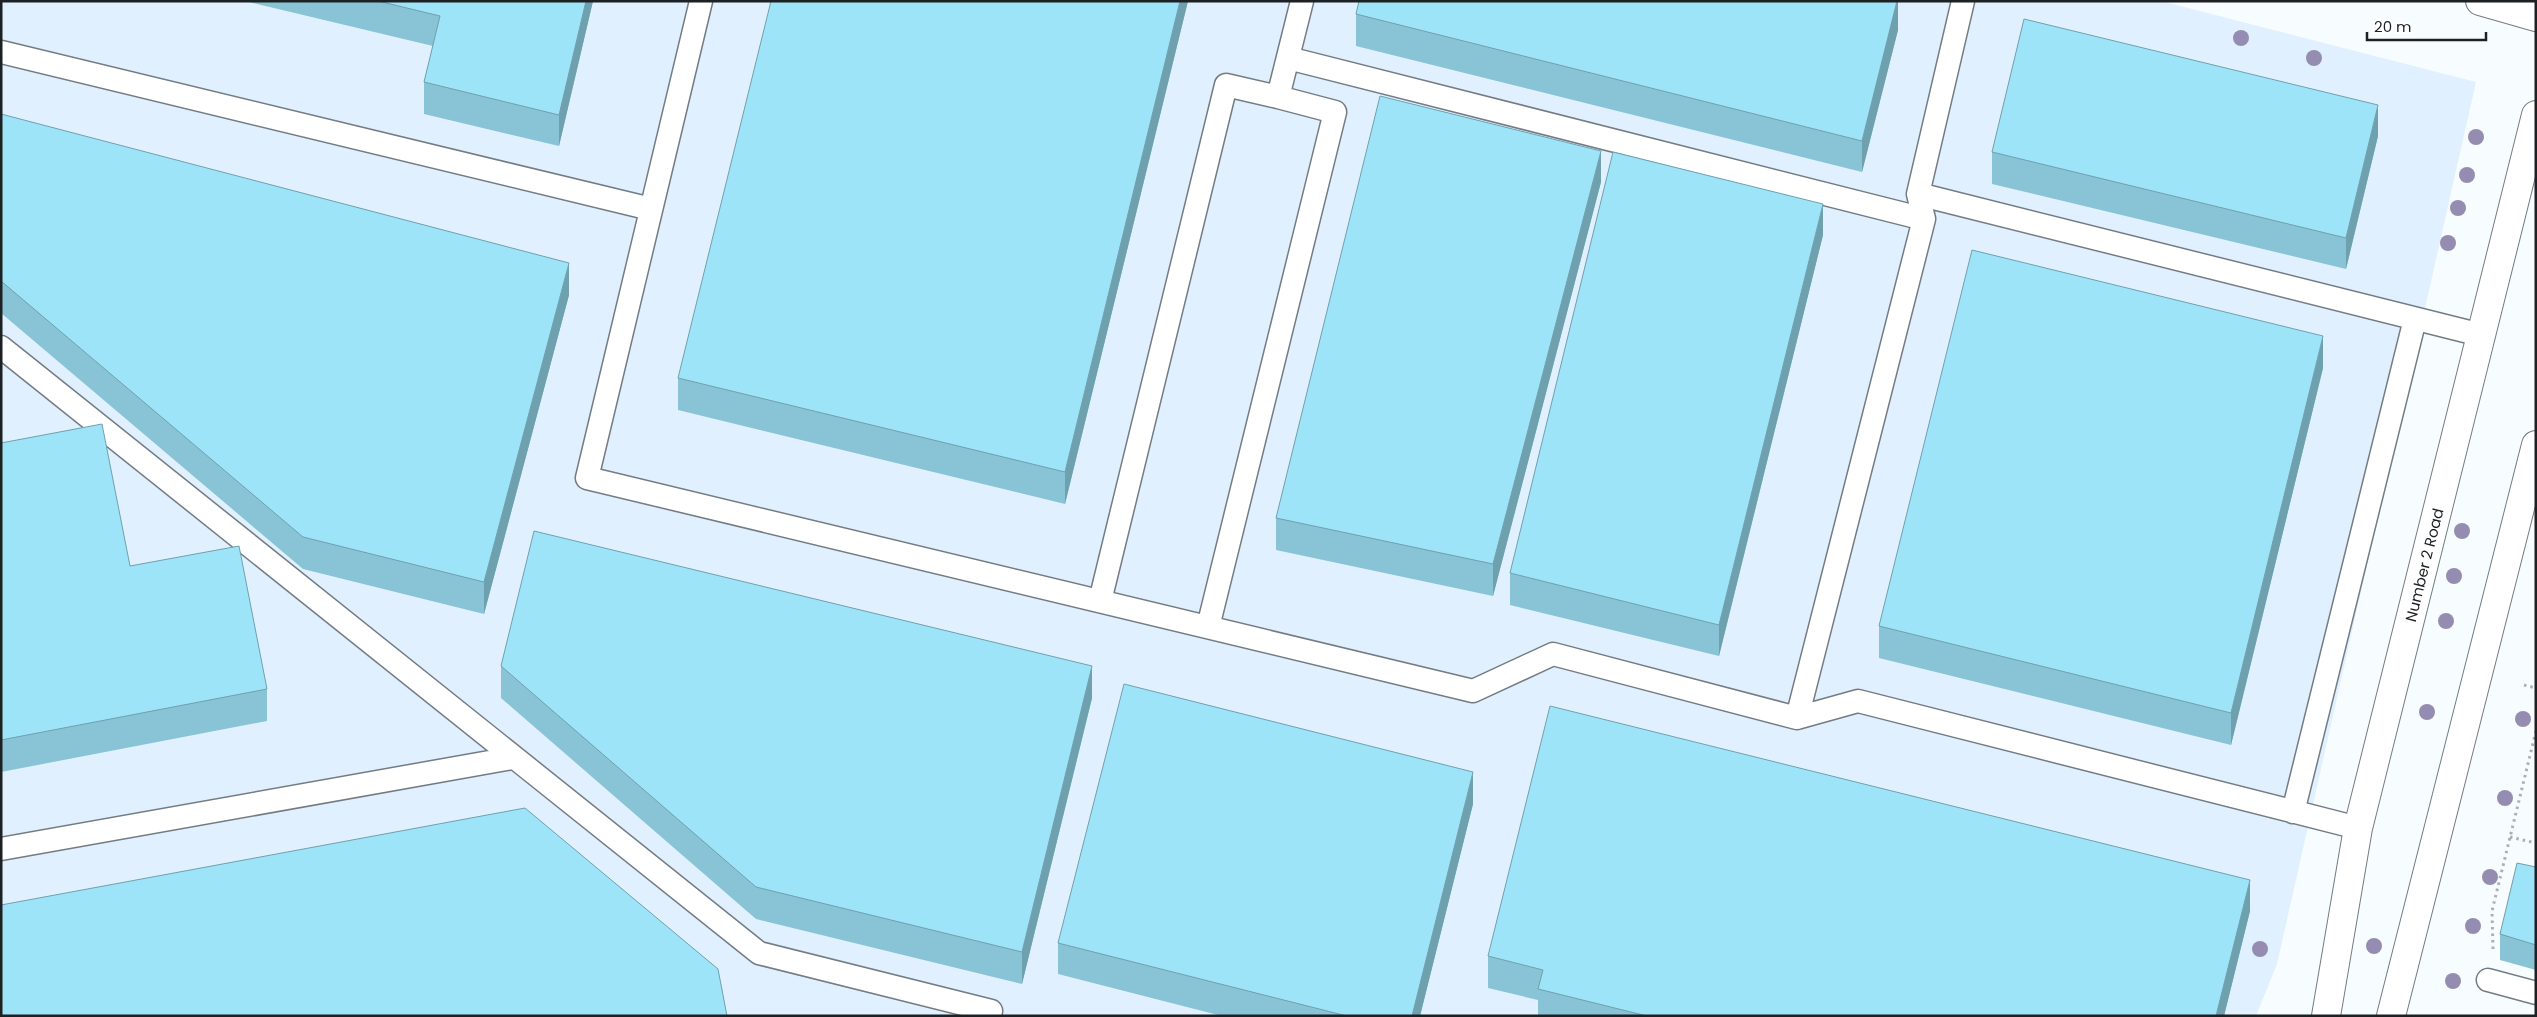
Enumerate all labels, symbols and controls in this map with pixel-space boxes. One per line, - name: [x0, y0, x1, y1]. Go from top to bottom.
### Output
- scale bar: [2367, 10, 2486, 42]
- text: 20 m: [2374, 16, 2412, 37]
- street label: Number 2 Road: [2399, 506, 2448, 624]

